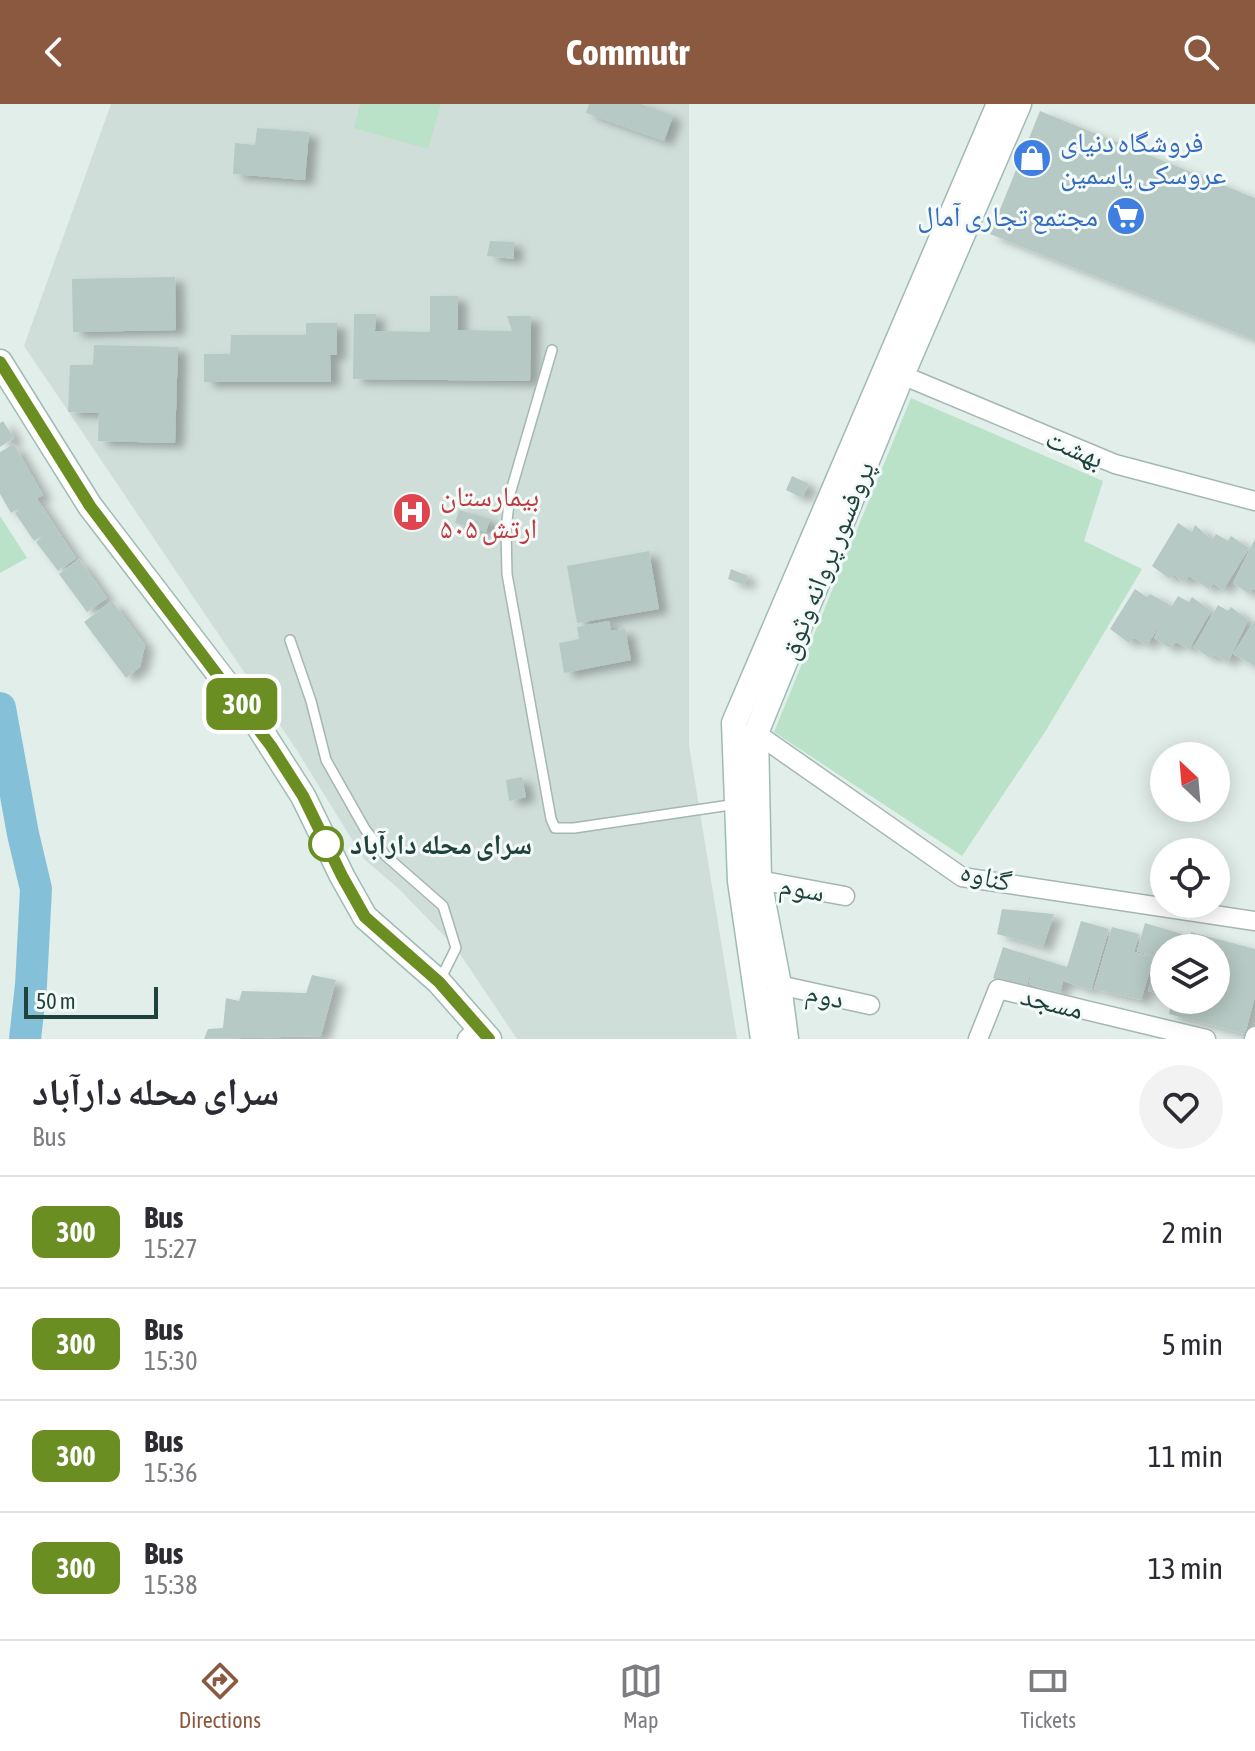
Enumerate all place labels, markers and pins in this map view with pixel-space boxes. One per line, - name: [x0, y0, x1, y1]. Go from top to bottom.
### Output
- place label: فروشگاه دنیای عروسکی یاسمین: [1060, 126, 1226, 192]
- shop icon: فروشگاه دنیای عروسکی یاسمین: [1011, 137, 1053, 179]
- supermarket icon: مجتمع تجاری آمال: [1105, 195, 1147, 237]
- place label: مجتمع تجاری آمال: [917, 200, 1098, 234]
- place label: بیمارستان ۵۰۵ ارتش: [440, 480, 539, 546]
- hospital icon: بیمارستان ۵۰۵ ارتش: [391, 491, 433, 533]
- marker: سرای محله دارآباد: [309, 827, 343, 861]
- place label: سرای محله دارآباد: [350, 828, 532, 861]

